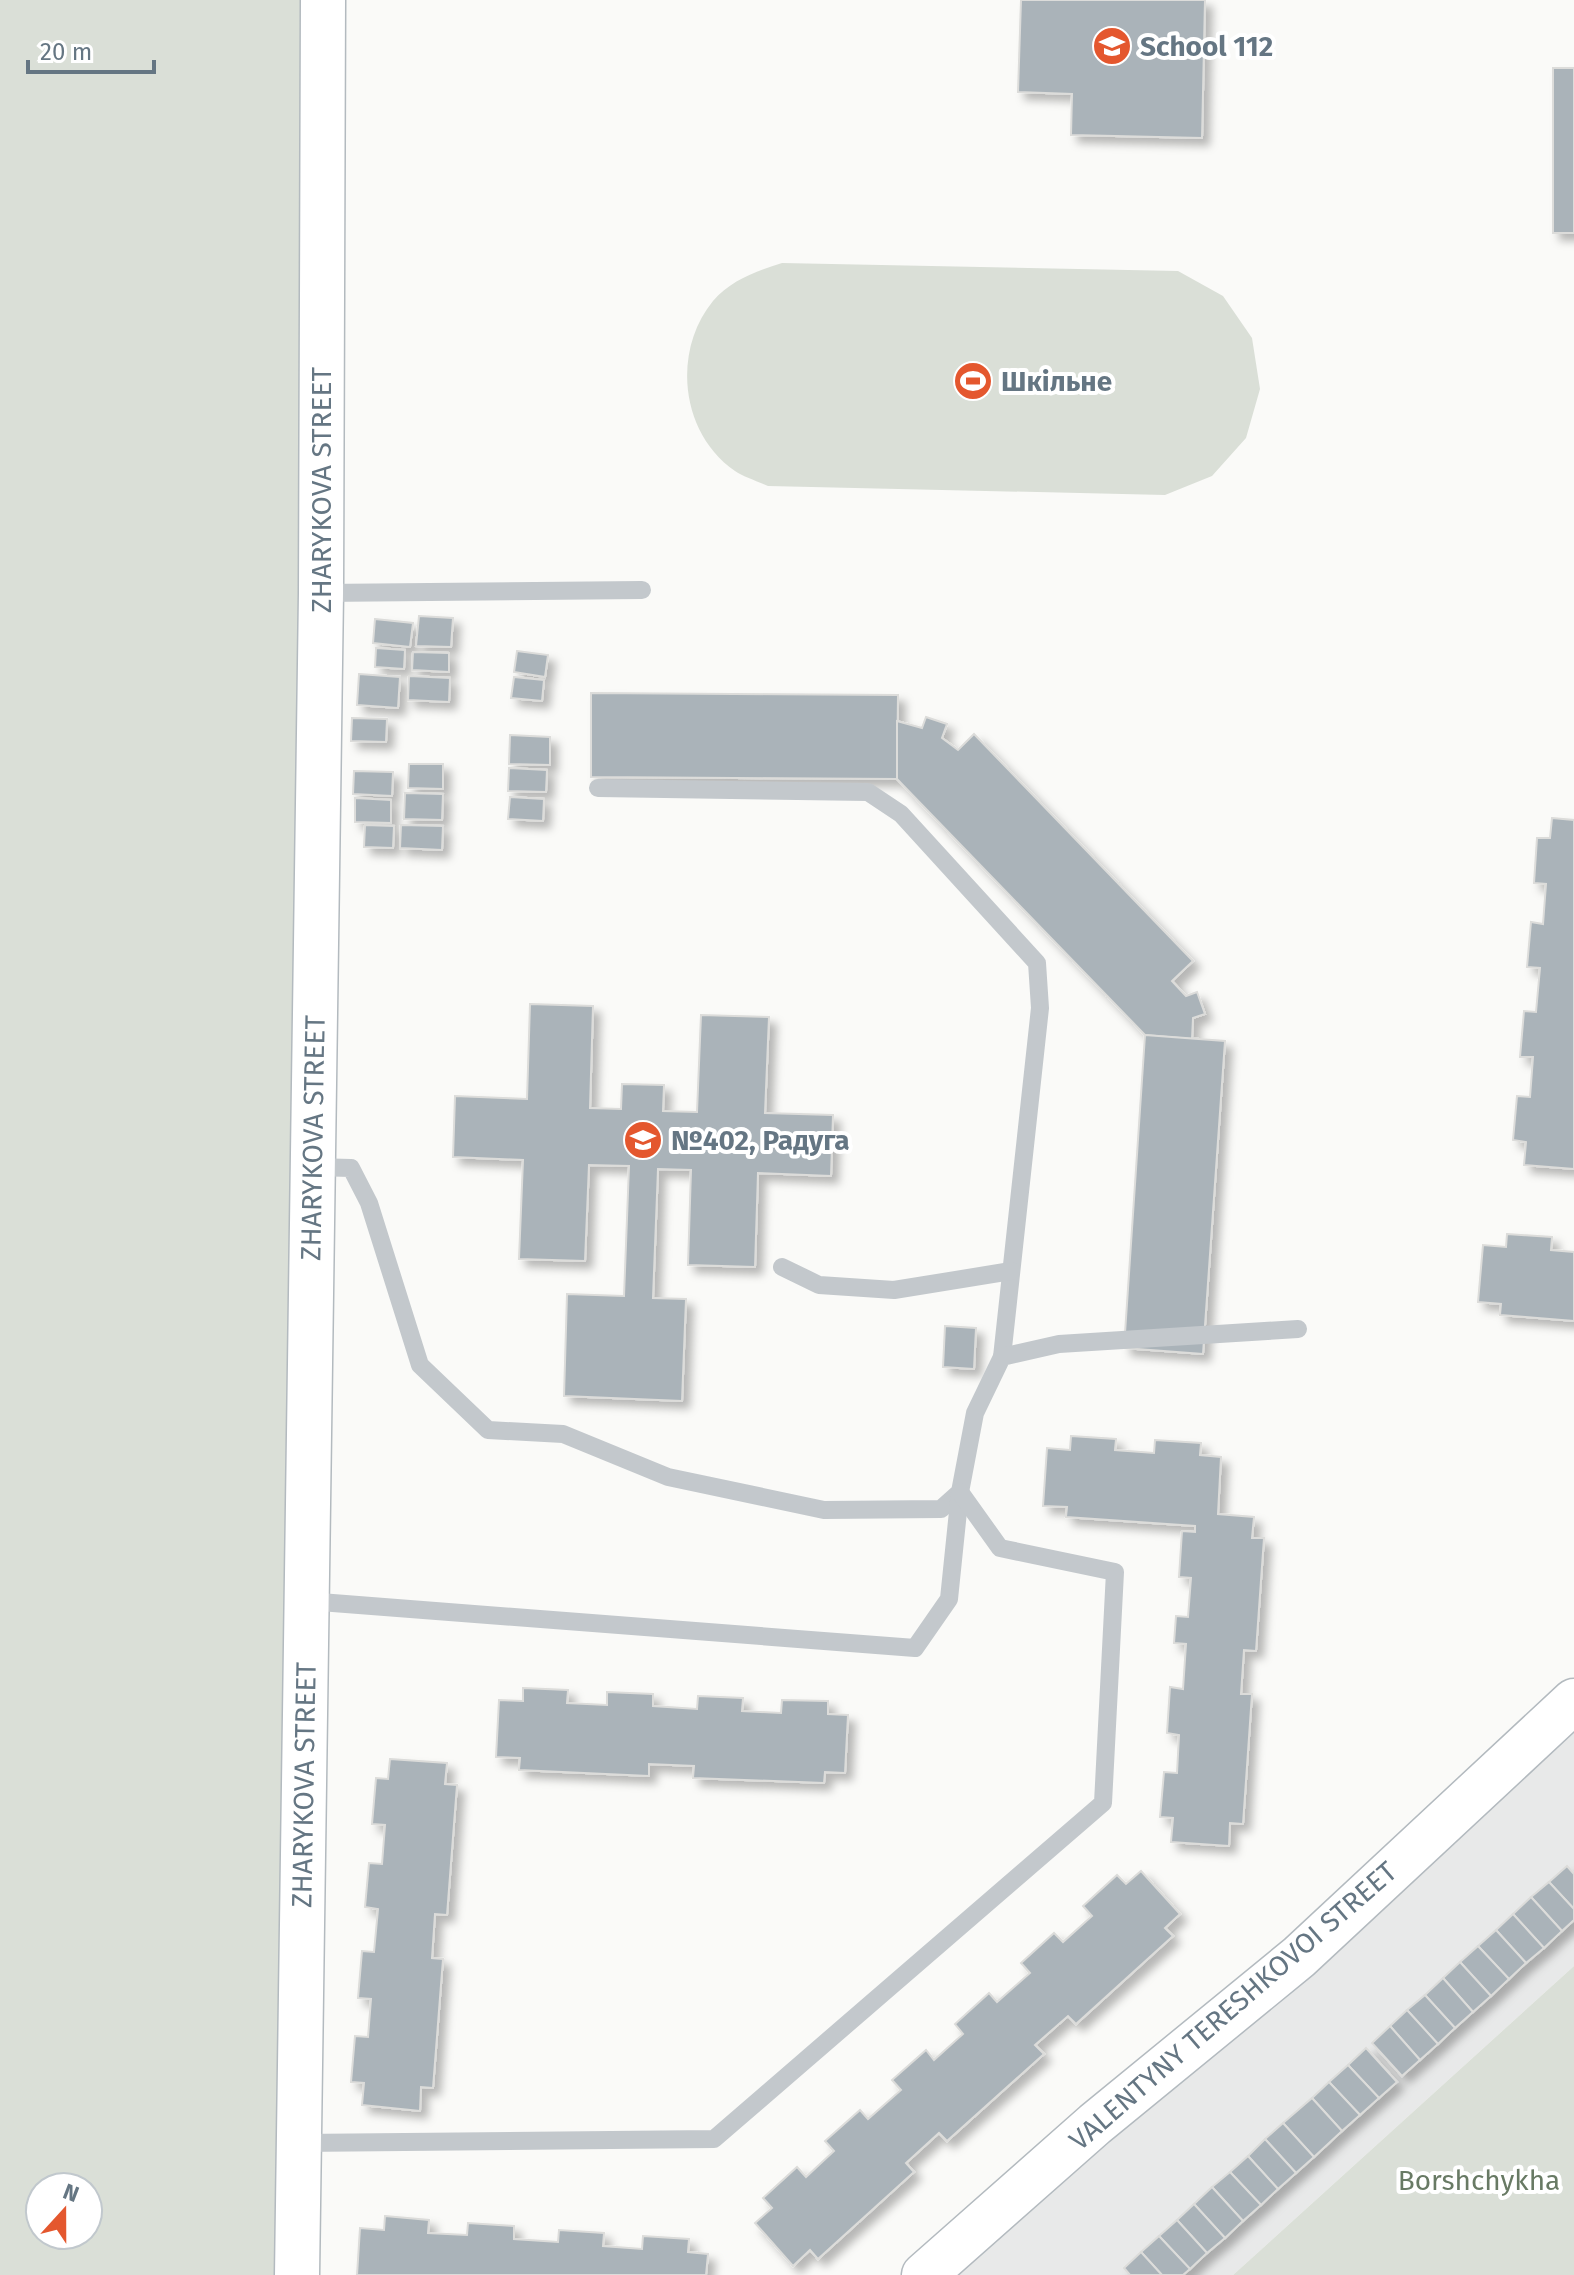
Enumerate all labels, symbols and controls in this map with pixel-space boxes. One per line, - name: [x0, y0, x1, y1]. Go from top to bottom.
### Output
- scale bar: [28, 24, 154, 74]
- school or university icon: School 112: [1091, 25, 1133, 67]
- place label: School 112: [1140, 30, 1273, 63]
- text: 20 m: [40, 38, 92, 66]
- sports icon: Шкільне: [952, 360, 994, 402]
- place label: Шкільне: [1001, 365, 1112, 398]
- street label: ZHARYKOVA STREET: [305, 367, 338, 613]
- street label: ZHARYKOVA STREET: [294, 1014, 332, 1261]
- school or university icon: №402, Радуга: [622, 1119, 664, 1161]
- place label: №402, Радуга: [671, 1124, 850, 1157]
- street label: ZHARYKOVA STREET: [285, 1661, 323, 1908]
- street label: VALENTYNY TERESHKOVOI STREET: [1063, 1855, 1404, 2157]
- park label: Borshchykha: [1398, 2164, 1560, 2197]
- north arrow: [24, 2171, 104, 2251]
- text: N: [59, 2178, 83, 2208]

